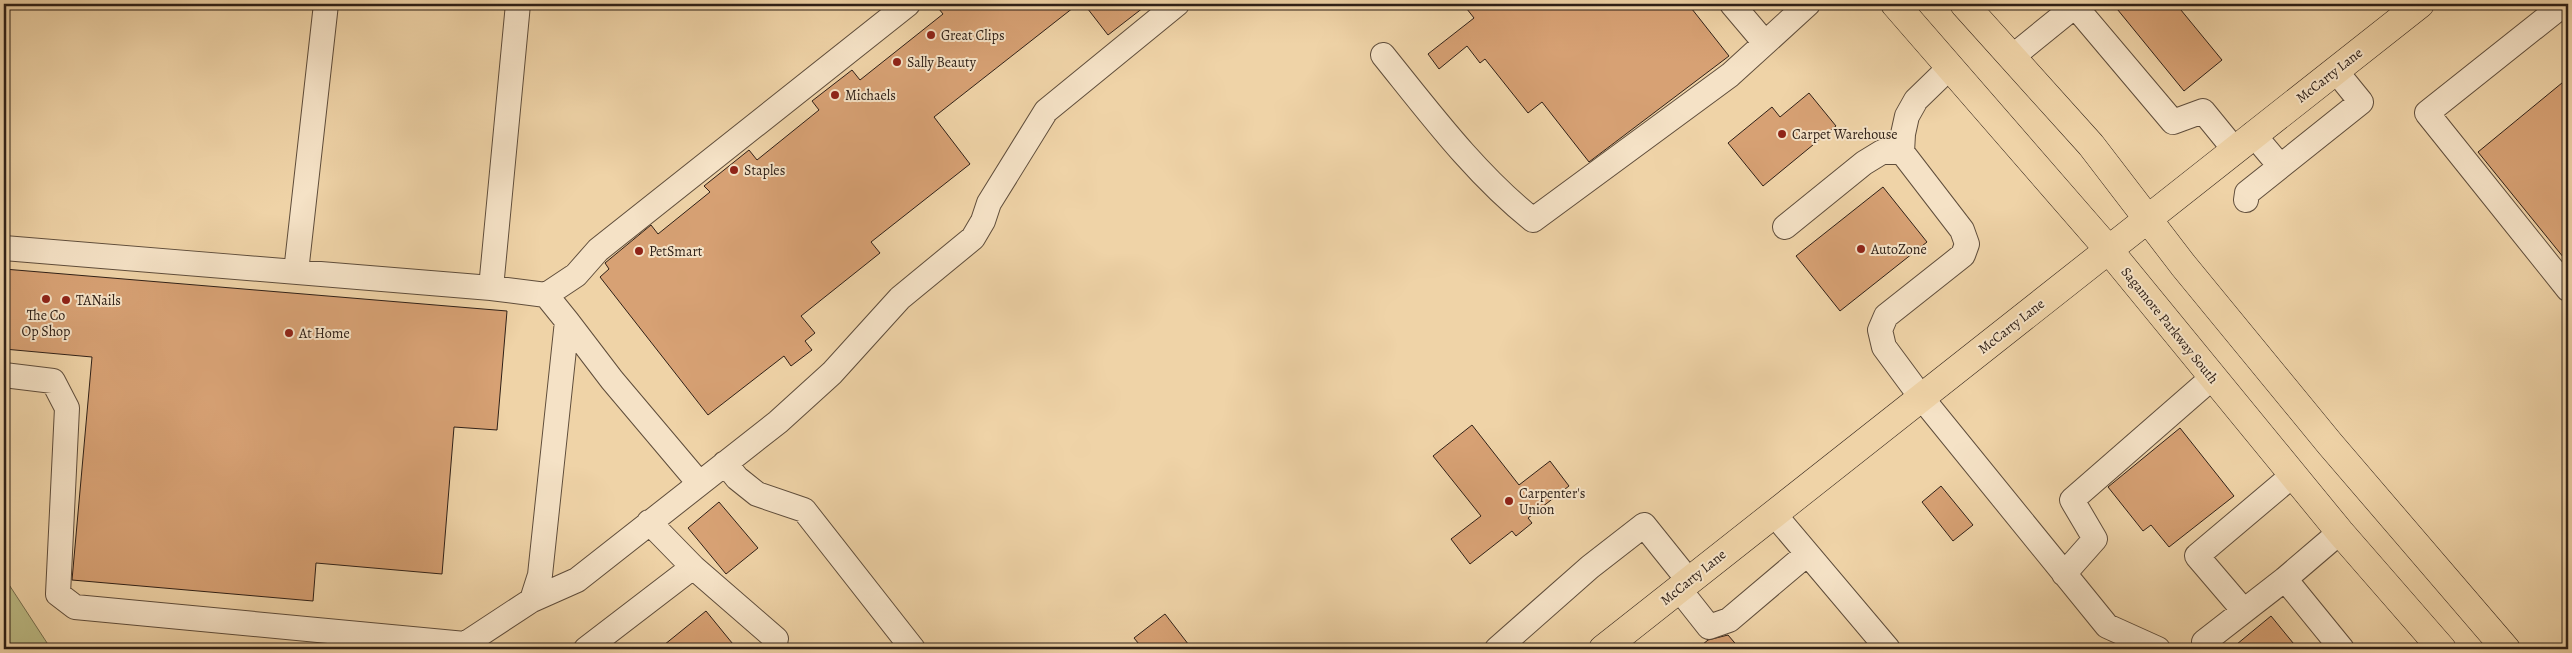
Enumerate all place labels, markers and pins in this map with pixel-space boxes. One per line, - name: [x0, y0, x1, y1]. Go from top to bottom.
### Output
- place label: Great Clips: [941, 26, 1005, 45]
- marker: Great Clips: [925, 29, 937, 41]
- place label: Sally Beauty: [907, 53, 977, 72]
- marker: Sally Beauty: [891, 56, 903, 68]
- place label: Michaels: [845, 86, 896, 105]
- marker: Michaels: [829, 89, 841, 101]
- place label: Carpet Warehouse: [1792, 125, 1898, 144]
- marker: Carpet Warehouse: [1776, 128, 1788, 140]
- place label: Staples: [744, 161, 785, 180]
- marker: Staples: [728, 164, 740, 176]
- place label: AutoZone: [1870, 240, 1927, 259]
- place label: PetSmart: [649, 242, 703, 261]
- marker: AutoZone: [1855, 243, 1867, 255]
- marker: PetSmart: [633, 245, 645, 257]
- place label: TANails: [76, 291, 121, 310]
- marker: The Co Op Shop: [40, 293, 52, 305]
- marker: TANails: [60, 294, 72, 306]
- place label: The Co Op Shop: [22, 306, 70, 341]
- place label: At Home: [298, 324, 350, 343]
- marker: At Home: [283, 327, 295, 339]
- place label: Carpenter's Union: [1519, 484, 1585, 519]
- marker: Carpenter's Union: [1503, 495, 1515, 507]

